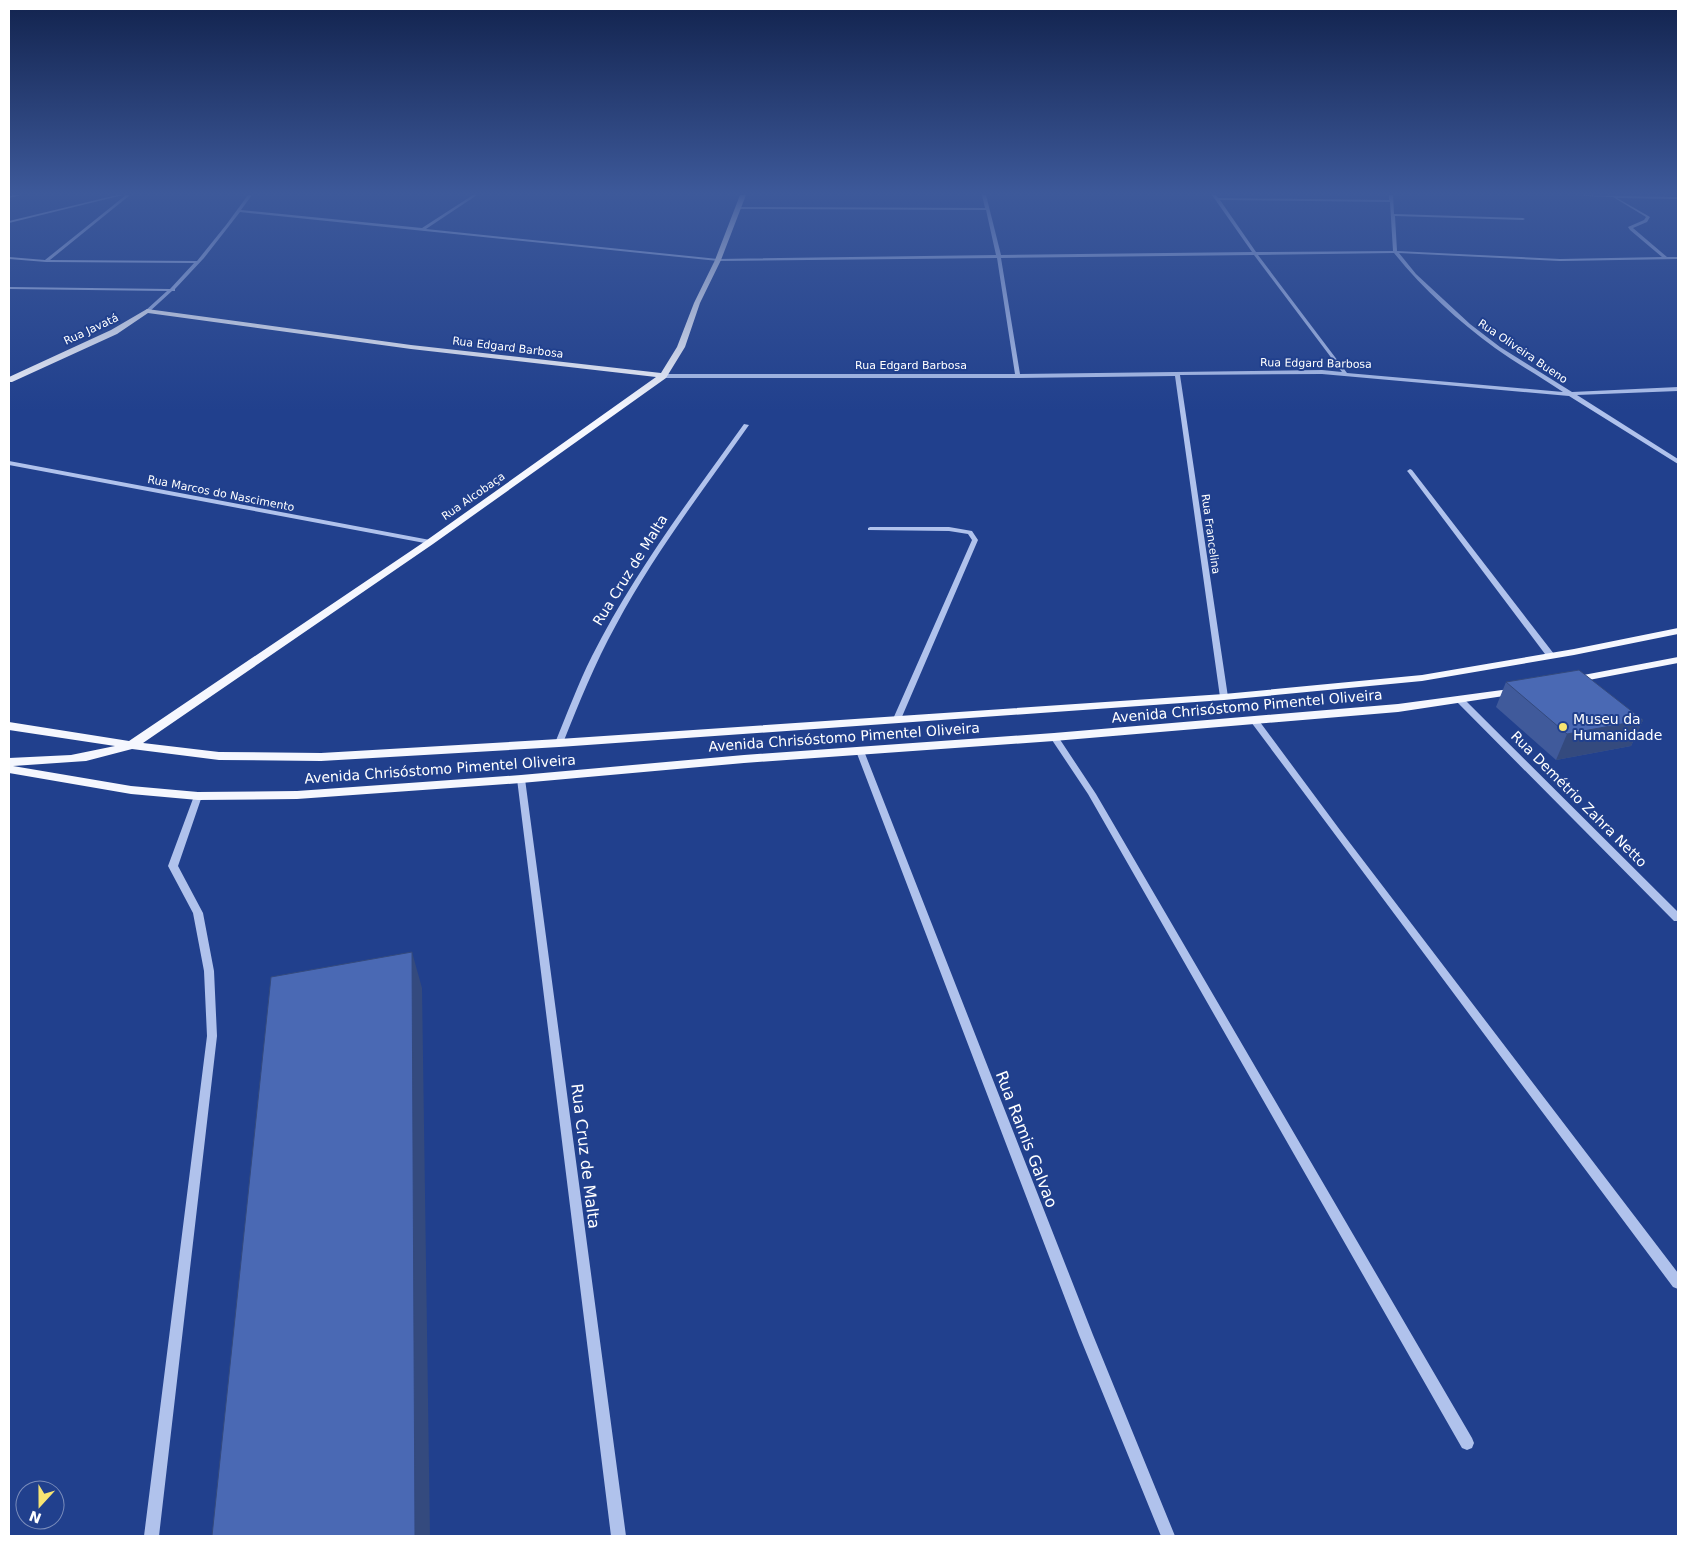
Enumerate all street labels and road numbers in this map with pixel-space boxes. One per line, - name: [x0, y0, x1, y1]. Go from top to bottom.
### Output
- street label: Rua Javatá: [62, 311, 121, 348]
- street label: Rua Oliveira Bueno: [1475, 317, 1570, 386]
- street label: Rua Edgard Barbosa: [452, 334, 564, 361]
- street label: Rua Edgard Barbosa: [1260, 356, 1372, 371]
- street label: Rua Edgard Barbosa: [855, 359, 967, 372]
- street label: Rua Alcobaça: [439, 470, 507, 523]
- street label: Rua Marcos do Nascimento: [146, 473, 296, 514]
- street label: Rua Francelina: [1198, 493, 1223, 575]
- street label: Rua Cruz de Malta: [589, 512, 671, 628]
- street label: Avenida Chrisóstomo Pimentel Oliveira: [1111, 686, 1383, 726]
- street label: Avenida Chrisóstomo Pimentel Oliveira: [708, 720, 980, 754]
- street label: Rua Demétrio Zahra Netto: [1508, 728, 1650, 870]
- street label: Avenida Chrisóstomo Pimentel Oliveira: [304, 752, 576, 786]
- street label: Rua Ramis Galvao: [992, 1068, 1061, 1210]
- street label: Rua Cruz de Malta: [567, 1082, 604, 1230]

